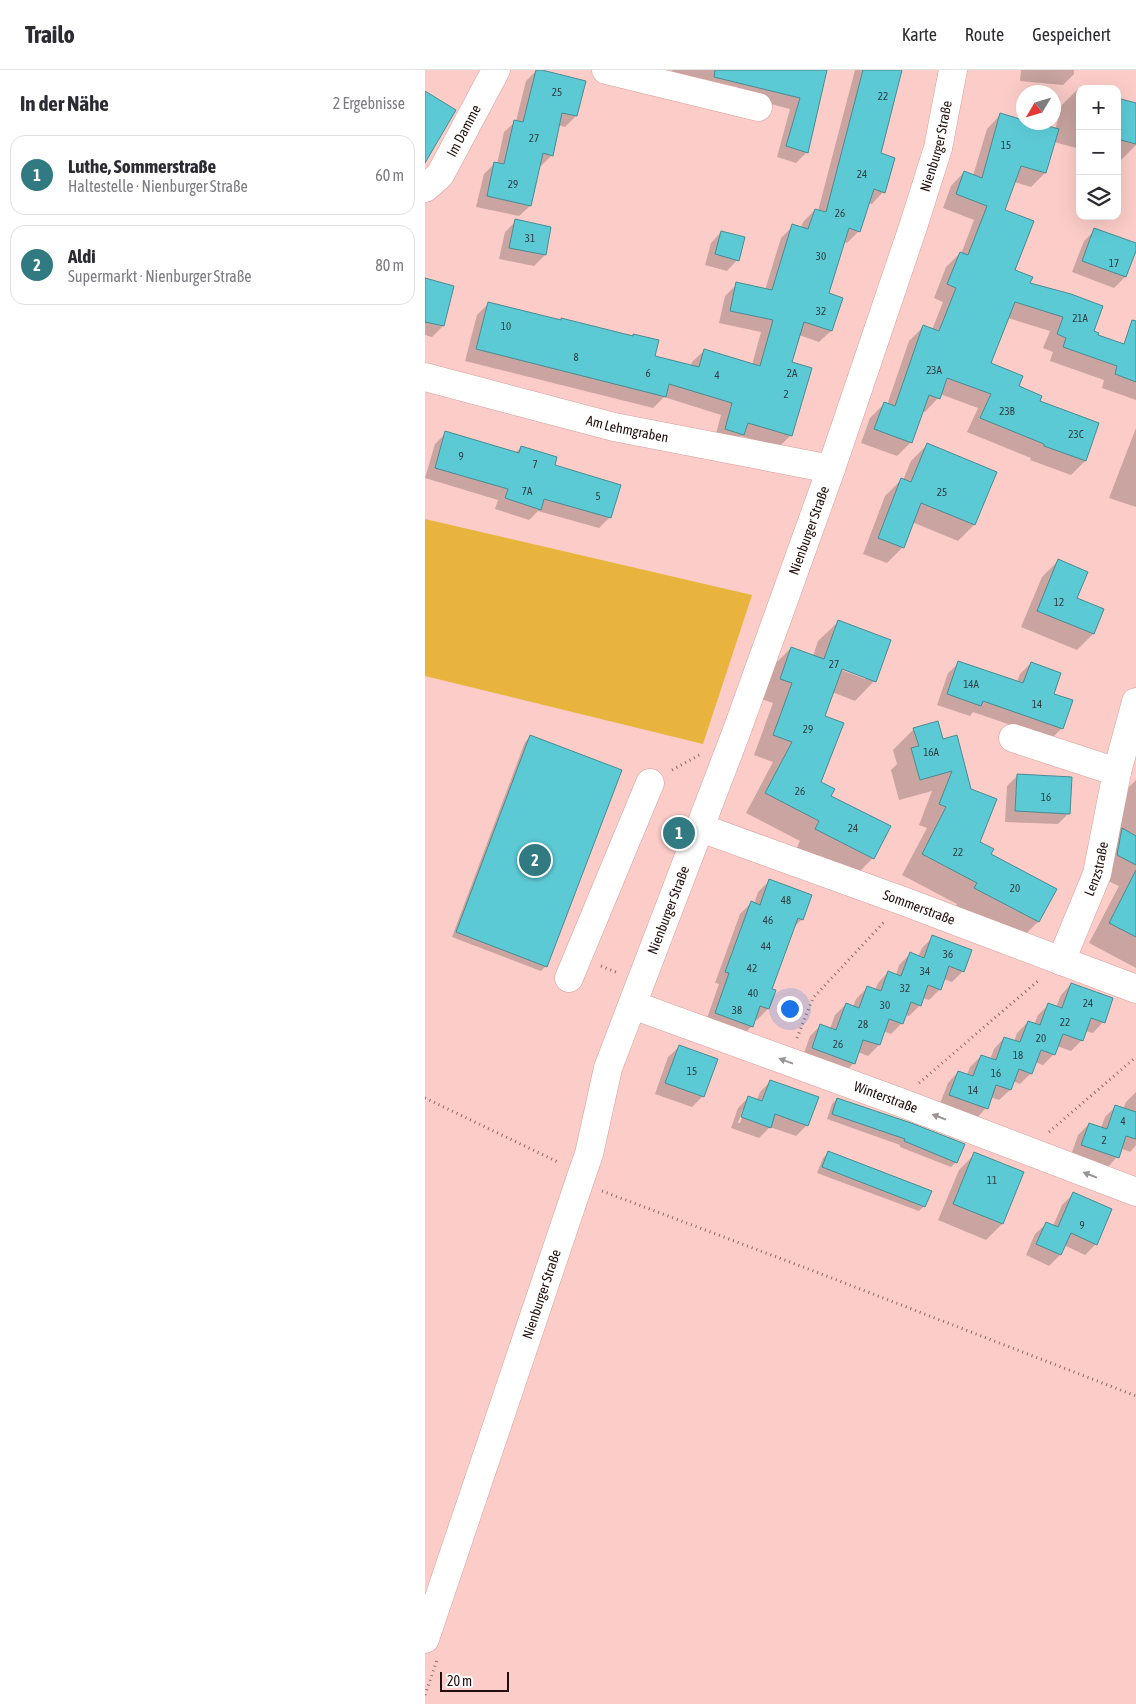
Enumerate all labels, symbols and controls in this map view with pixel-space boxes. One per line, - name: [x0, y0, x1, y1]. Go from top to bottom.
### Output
- text: Trailo: [25, 21, 75, 48]
- text: Karte: [902, 24, 937, 45]
- text: Route: [965, 24, 1004, 45]
- text: Gespeichert: [1032, 24, 1111, 45]
- north arrow: [1016, 85, 1061, 130]
- map controls: [1076, 85, 1121, 220]
- button: +: [1076, 85, 1121, 130]
- house number: 25: [552, 86, 562, 98]
- house number: 22: [878, 90, 888, 102]
- text: In der Nähe: [20, 91, 109, 115]
- text: 2 Ergebnisse: [333, 94, 405, 112]
- street label: Nienburger Straße: [917, 99, 955, 194]
- street label: Im Damme: [443, 102, 484, 159]
- button: −: [1076, 130, 1121, 175]
- house number: 27: [529, 132, 539, 144]
- house number: 15: [1001, 139, 1011, 151]
- text: Luthe, Sommerstraße: [68, 155, 216, 177]
- text: 1: [33, 166, 41, 184]
- text: 60 m: [375, 166, 404, 184]
- house number: 24: [857, 168, 867, 180]
- button: layers: [1076, 175, 1121, 220]
- text: Haltestelle · Nienburger Straße: [68, 177, 248, 195]
- house number: 29: [508, 178, 518, 190]
- house number: 26: [835, 207, 845, 219]
- house number: 31: [525, 232, 535, 244]
- text: Aldi: [68, 245, 96, 267]
- house number: 30: [816, 250, 826, 262]
- text: 2: [33, 256, 41, 274]
- text: 80 m: [375, 256, 404, 274]
- house number: 17: [1109, 257, 1119, 269]
- text: Supermarkt · Nienburger Straße: [68, 267, 252, 285]
- house number: 32: [816, 305, 826, 317]
- house number: 21A: [1072, 312, 1088, 324]
- house number: 10: [501, 320, 511, 332]
- house number: 8: [573, 351, 579, 363]
- house number: 23A: [926, 364, 942, 376]
- house number: 6: [645, 367, 651, 379]
- house number: 2A: [787, 367, 798, 379]
- house number: 4: [714, 369, 720, 381]
- house number: 2: [783, 388, 789, 400]
- house number: 23B: [999, 405, 1016, 417]
- street label: Am Lehmgraben: [585, 412, 670, 445]
- house number: 23C: [1068, 428, 1084, 440]
- house number: 9: [458, 450, 464, 462]
- house number: 7: [532, 458, 538, 470]
- street label: Nienburger Straße: [786, 484, 832, 577]
- house number: 7A: [522, 485, 533, 497]
- house number: 25: [937, 486, 947, 498]
- house number: 5: [595, 490, 601, 502]
- house number: 12: [1054, 596, 1064, 608]
- house number: 27: [829, 658, 839, 670]
- house number: 14A: [963, 678, 979, 690]
- house number: 14: [1032, 698, 1042, 710]
- house number: 29: [803, 723, 813, 735]
- house number: 16A: [923, 746, 939, 758]
- house number: 26: [795, 785, 805, 797]
- house number: 16: [1041, 791, 1051, 803]
- pin: 1: [663, 814, 695, 852]
- house number: 24: [848, 822, 858, 834]
- street label: Lenzstraße: [1081, 840, 1111, 898]
- pin: 2: [519, 841, 551, 879]
- house number: 22: [953, 846, 963, 858]
- street label: Nienburger Straße: [644, 864, 692, 957]
- house number: 20: [1010, 882, 1020, 894]
- street label: Sommerstraße: [881, 886, 957, 928]
- house number: 48: [781, 894, 791, 906]
- house number: 46: [763, 914, 773, 926]
- house number: 44: [761, 940, 771, 952]
- house number: 36: [943, 948, 953, 960]
- house number: 42: [747, 962, 757, 974]
- house number: 34: [920, 965, 930, 977]
- house number: 32: [900, 982, 910, 994]
- house number: 40: [748, 987, 758, 999]
- your location: [777, 996, 803, 1022]
- house number: 24: [1083, 997, 1093, 1009]
- house number: 30: [880, 999, 890, 1011]
- house number: 38: [732, 1004, 742, 1016]
- house number: 22: [1060, 1016, 1070, 1028]
- house number: 28: [858, 1018, 868, 1030]
- house number: 20: [1036, 1032, 1046, 1044]
- house number: 26: [833, 1038, 843, 1050]
- house number: 18: [1013, 1049, 1023, 1061]
- one-way arrow: [778, 1057, 793, 1065]
- house number: 15: [687, 1065, 697, 1077]
- house number: 16: [991, 1067, 1001, 1079]
- street label: Winterstraße: [852, 1078, 920, 1116]
- house number: 14: [968, 1084, 978, 1096]
- one-way arrow: [931, 1113, 946, 1120]
- house number: 4: [1120, 1115, 1126, 1127]
- house number: 2: [1101, 1134, 1107, 1146]
- one-way arrow: [1083, 1170, 1098, 1178]
- house number: 11: [987, 1174, 997, 1186]
- house number: 9: [1079, 1219, 1085, 1231]
- street label: Nienburger Straße: [519, 1247, 564, 1341]
- scale bar: [440, 1669, 509, 1692]
- text: 20 m: [447, 1673, 472, 1689]

